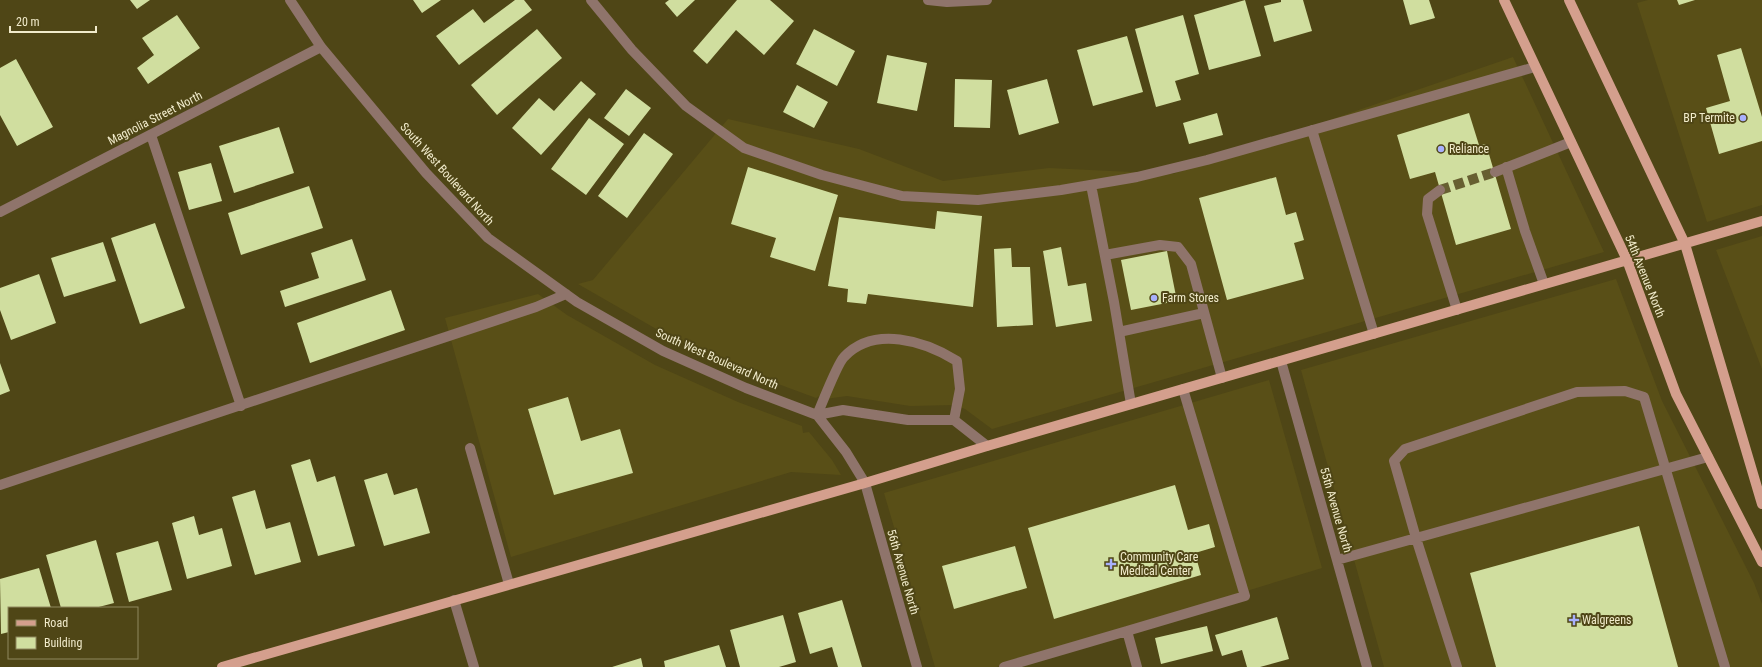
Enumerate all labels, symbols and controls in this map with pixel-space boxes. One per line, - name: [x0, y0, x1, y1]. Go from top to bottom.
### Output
- scale bar: [10, 8, 96, 34]
- text: 20 m: [16, 15, 40, 29]
- street label: Magnolia Street North: [105, 88, 205, 148]
- place label: BP Termite: [1683, 111, 1735, 125]
- marker: BP Termite: [1738, 113, 1748, 123]
- street label: South West Boulevard North: [397, 120, 497, 228]
- place label: Reliance: [1449, 142, 1490, 156]
- marker: Reliance: [1436, 144, 1446, 154]
- street label: 54th Avenue North: [1622, 233, 1668, 320]
- place label: Farm Stores: [1162, 291, 1219, 305]
- marker: Farm Stores: [1149, 293, 1159, 303]
- street label: South West Boulevard North: [653, 326, 781, 393]
- street label: 55th Avenue North: [1317, 466, 1355, 554]
- street label: 56th Avenue North: [884, 528, 922, 616]
- place label: Community Care Medical Center: [1120, 550, 1199, 578]
- marker: Community Care Medical Center: [1105, 558, 1117, 570]
- legend: [8, 607, 138, 659]
- place label: Walgreens: [1582, 613, 1631, 627]
- marker: Walgreens: [1569, 615, 1579, 625]
- text: Road: [44, 616, 68, 630]
- text: Building: [44, 636, 82, 650]

